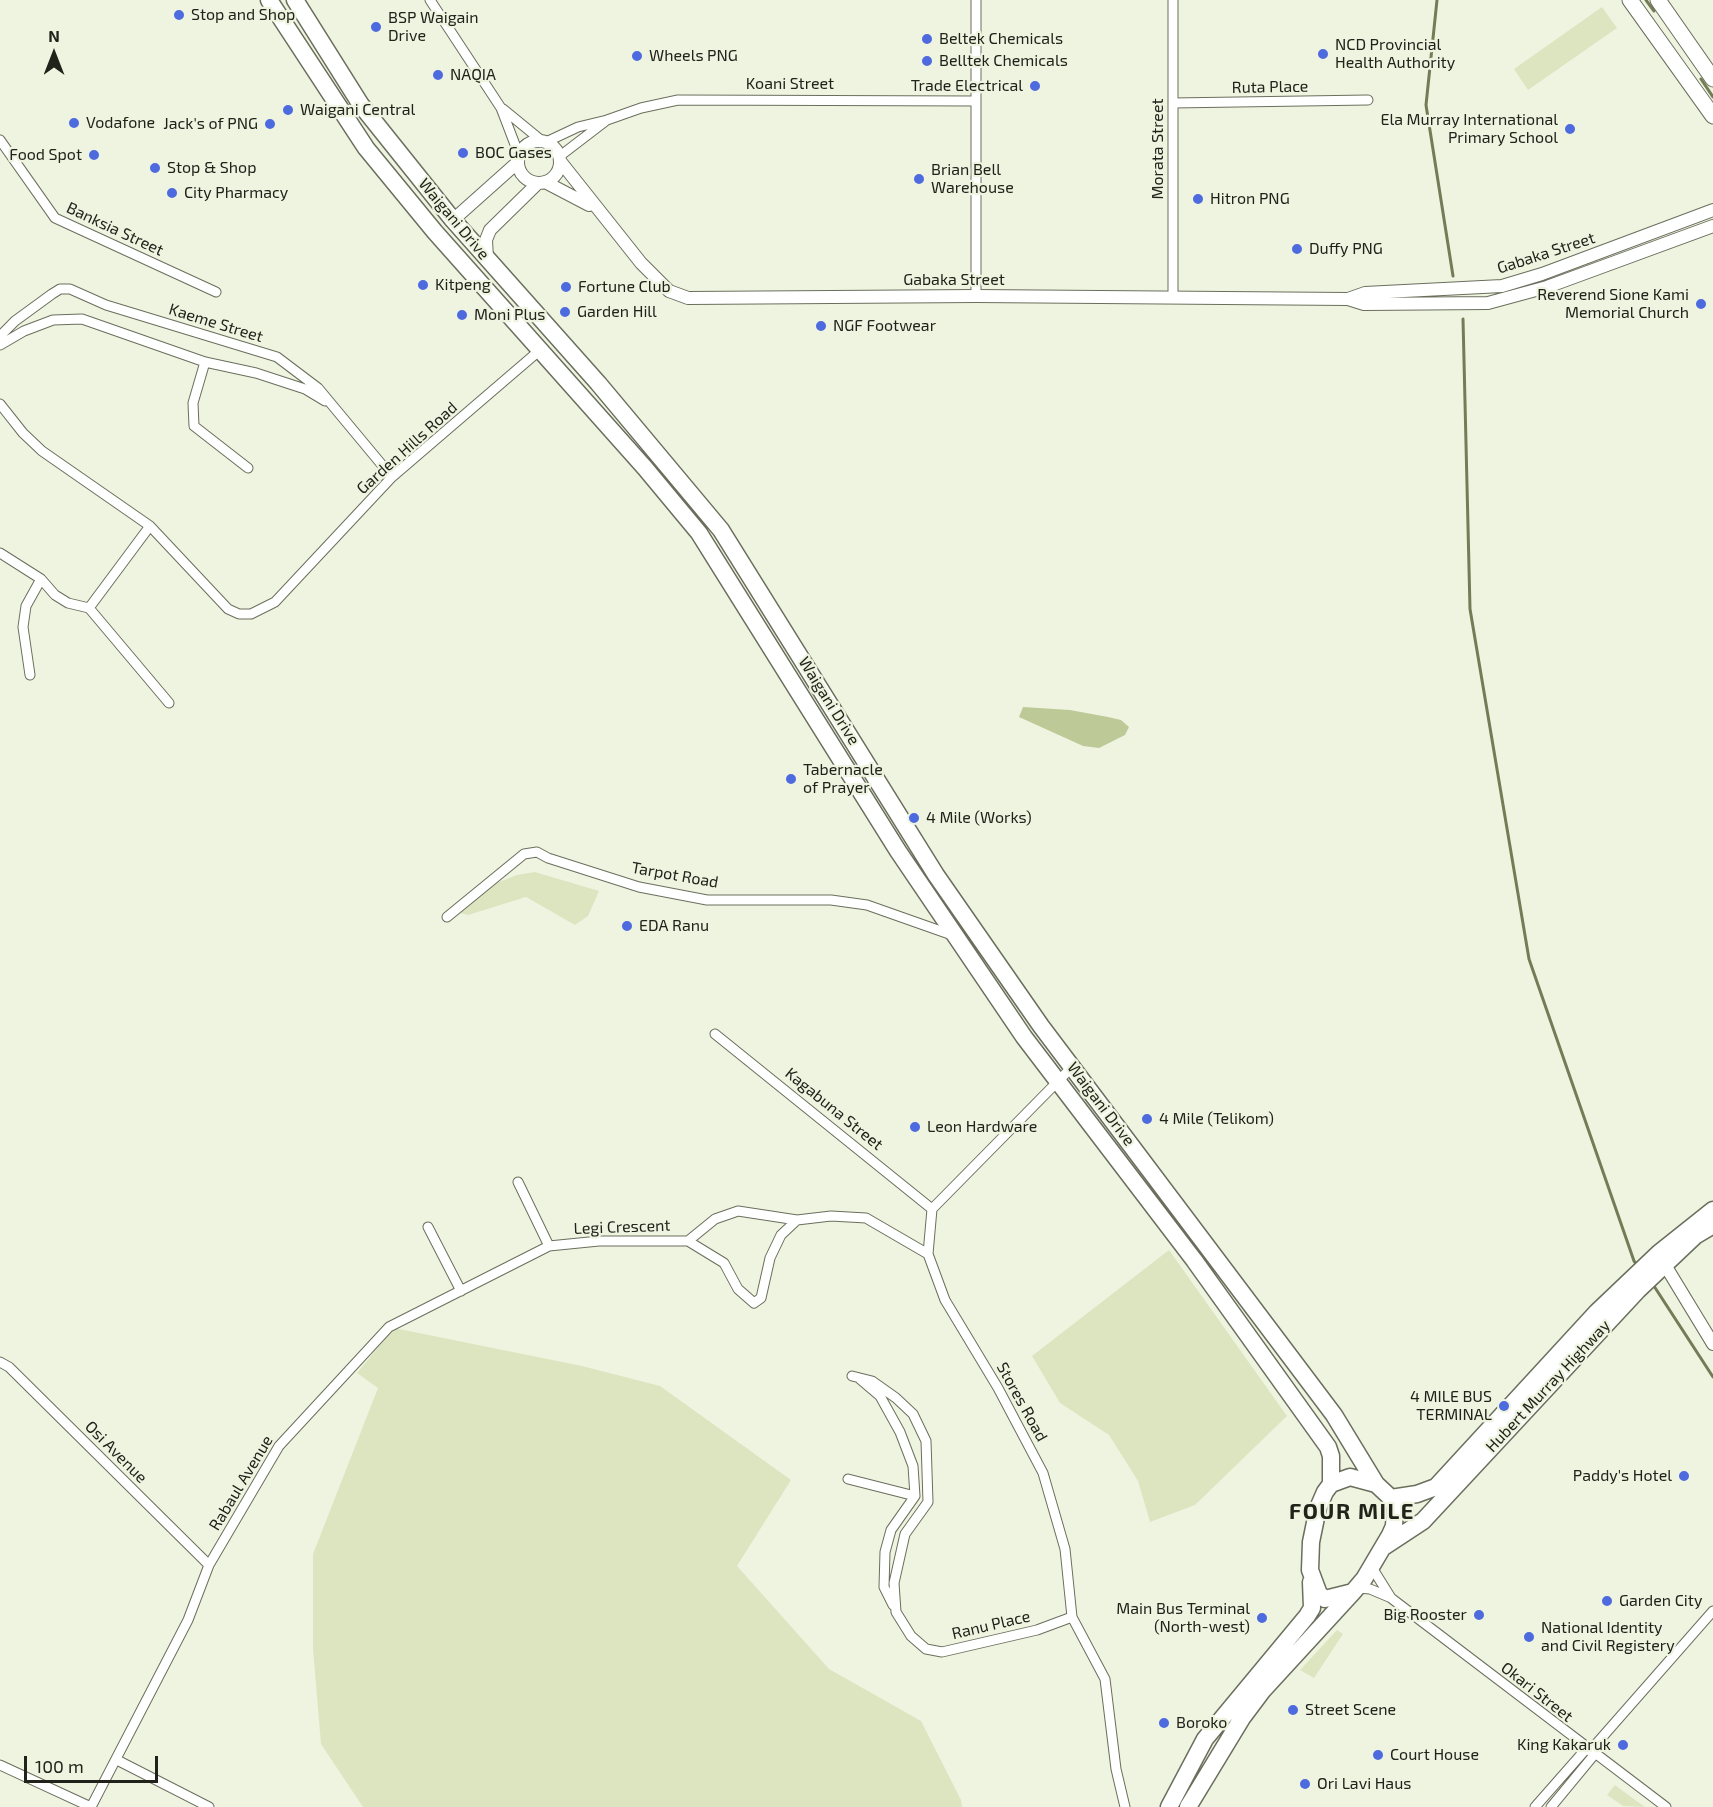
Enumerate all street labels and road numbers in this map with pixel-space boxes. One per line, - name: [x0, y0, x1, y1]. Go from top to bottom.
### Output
- street label: Koani Street: [746, 74, 834, 94]
- street label: Ruta Place: [1231, 77, 1309, 97]
- street label: Morata Street: [1148, 98, 1168, 200]
- street label: Waigani Drive: [414, 174, 494, 264]
- street label: Banksia Street: [63, 198, 167, 260]
- street label: Gabaka Street: [1495, 228, 1597, 278]
- street label: Gabaka Street: [903, 270, 1005, 290]
- street label: Kaeme Street: [167, 300, 265, 346]
- street label: Garden Hills Road: [353, 398, 461, 498]
- street label: Waigani Drive: [794, 653, 864, 749]
- street label: Tarpot Road: [630, 858, 720, 892]
- street label: Waigani Drive: [1063, 1058, 1139, 1150]
- street label: Kagabuna Street: [781, 1064, 887, 1154]
- street label: Legi Crescent: [573, 1216, 671, 1238]
- street label: Hubert Murray Highway: [1482, 1316, 1614, 1456]
- street label: Stores Road: [992, 1359, 1052, 1445]
- street label: Osi Avenue: [81, 1417, 151, 1487]
- street label: Rabaul Avenue: [205, 1432, 277, 1534]
- street label: Ranu Place: [950, 1607, 1032, 1643]
- street label: Okari Street: [1497, 1658, 1577, 1726]

